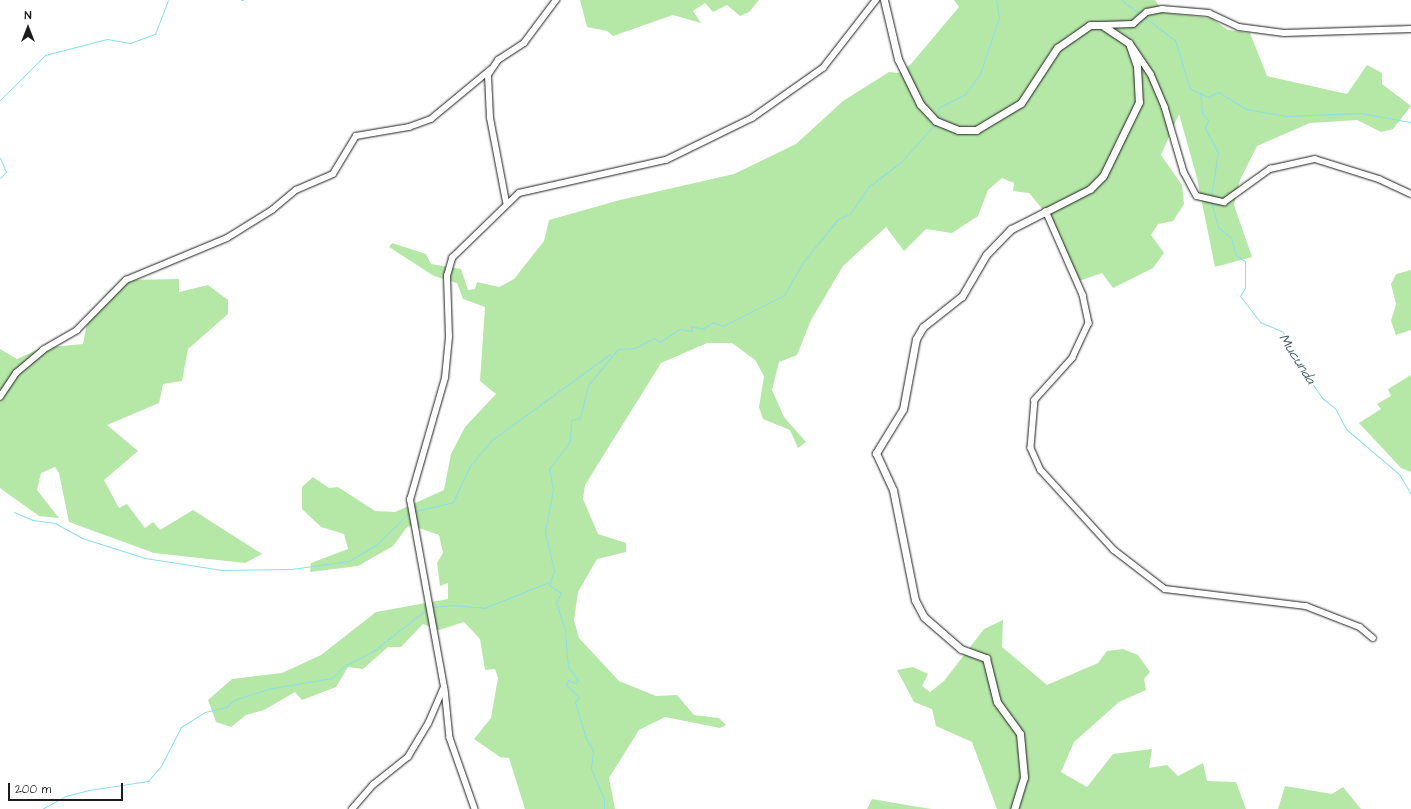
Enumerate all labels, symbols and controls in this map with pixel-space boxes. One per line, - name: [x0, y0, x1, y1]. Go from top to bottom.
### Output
- north arrow: [8, 8, 48, 48]
- text: N: [25, 8, 31, 23]
- water label: Mucunda: [1275, 331, 1319, 387]
- scale bar: [10, 775, 125, 801]
- text: 200 m: [15, 781, 51, 798]

